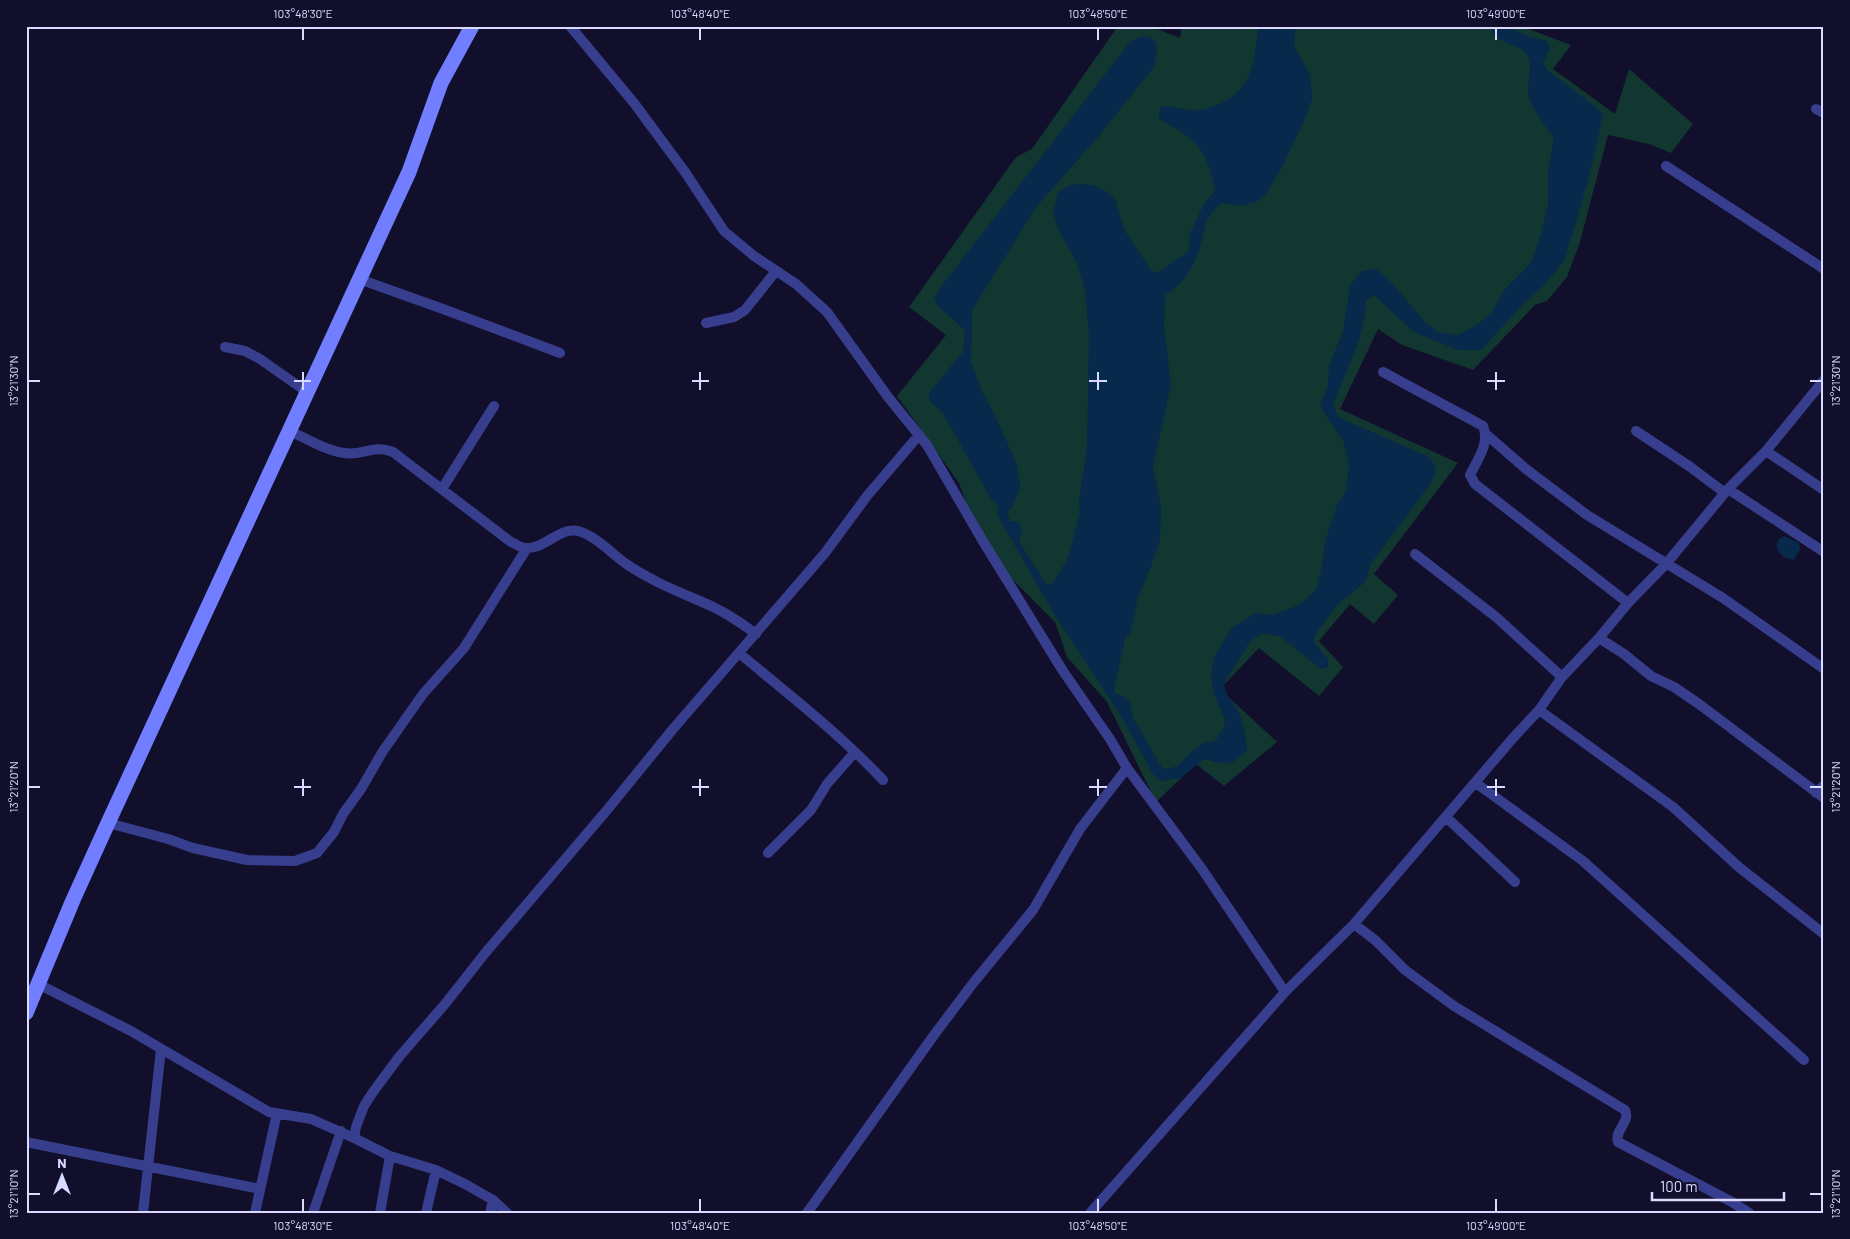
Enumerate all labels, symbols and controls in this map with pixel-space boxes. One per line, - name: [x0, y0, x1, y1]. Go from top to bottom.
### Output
- text: 103°48'30"E: [273, 6, 333, 20]
- text: 103°48'40"E: [670, 6, 730, 20]
- text: 103°48'50"E: [1068, 6, 1128, 20]
- text: 103°49'00"E: [1466, 6, 1526, 20]
- text: 13°21'30"N: [6, 355, 20, 407]
- text: 13°21'30"N: [1828, 355, 1842, 407]
- text: 13°21'20"N: [6, 761, 20, 813]
- text: 13°21'20"N: [1828, 761, 1842, 813]
- north arrow: [38, 1152, 88, 1202]
- text: N: [57, 1154, 67, 1171]
- text: 13°21'10"N: [6, 1169, 20, 1219]
- scale bar: [1652, 1169, 1785, 1201]
- text: 13°21'10"N: [1828, 1169, 1842, 1219]
- text: 100 m: [1660, 1177, 1698, 1195]
- text: 103°48'30"E: [273, 1218, 333, 1232]
- text: 103°48'40"E: [670, 1218, 730, 1232]
- text: 103°48'50"E: [1068, 1218, 1128, 1232]
- text: 103°49'00"E: [1466, 1218, 1526, 1232]

